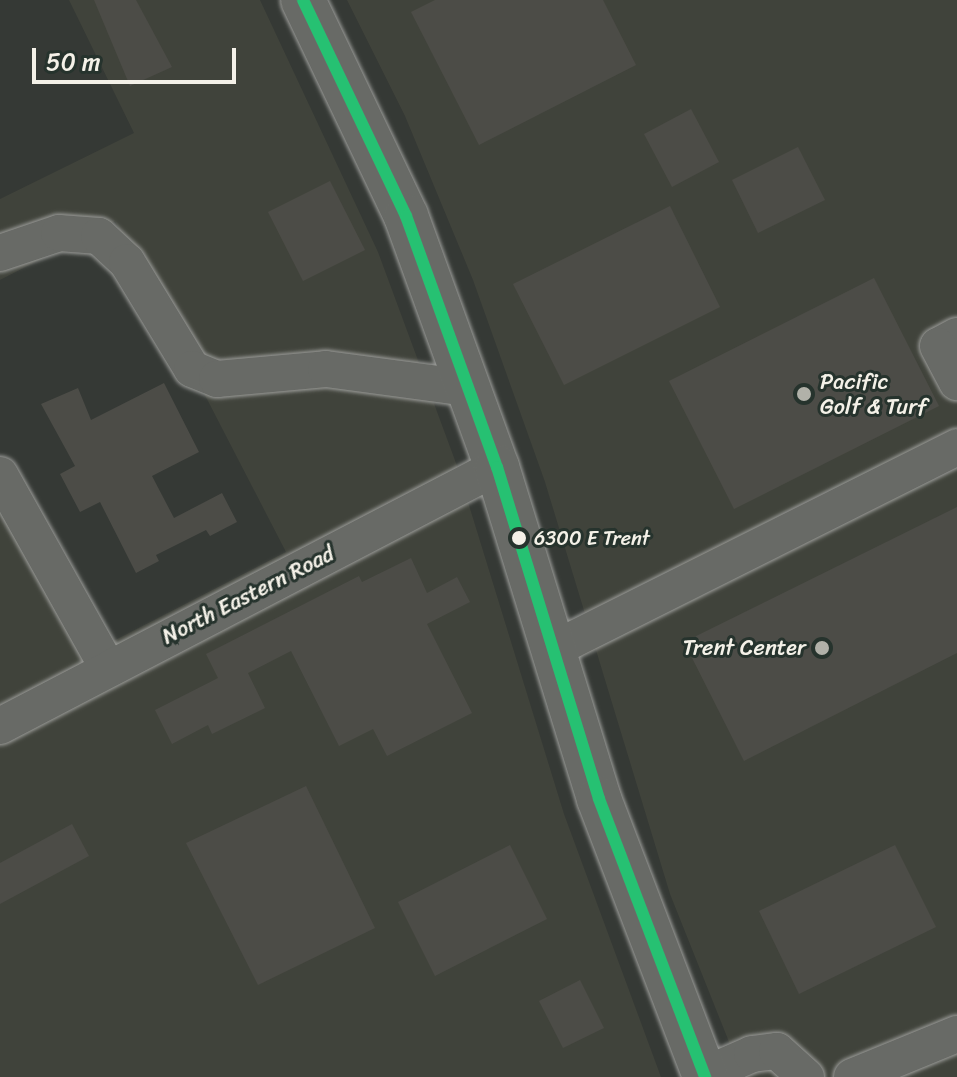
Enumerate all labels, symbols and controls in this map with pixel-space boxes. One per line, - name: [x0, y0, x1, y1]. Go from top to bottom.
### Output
- scale bar: [36, 32, 240, 82]
- text: 50 m: [46, 41, 101, 83]
- place label: Pacific Golf & Turf: [820, 368, 927, 420]
- marker: Pacific Golf & Turf: [795, 385, 813, 403]
- place label: 6300 E Trent: [534, 526, 650, 550]
- marker: 6300 E Trent: [511, 530, 527, 546]
- street label: North Eastern Road: [157, 540, 339, 650]
- place label: Trent Center: [682, 635, 806, 661]
- marker: Trent Center: [813, 639, 831, 657]

